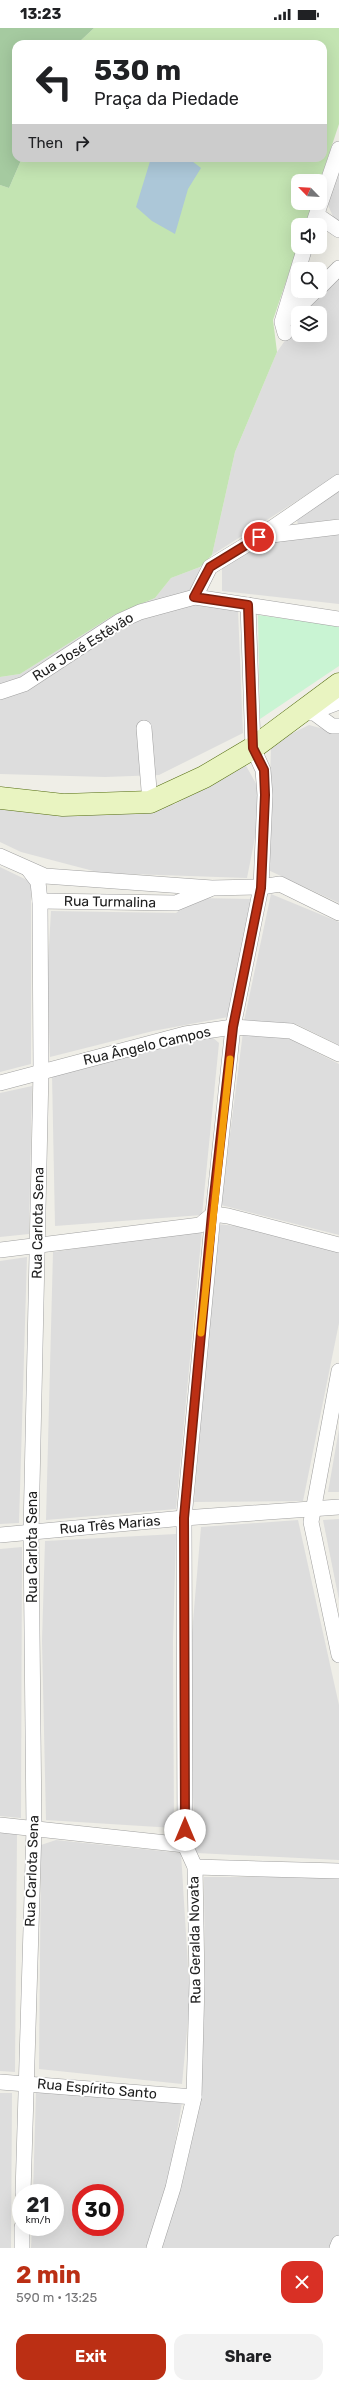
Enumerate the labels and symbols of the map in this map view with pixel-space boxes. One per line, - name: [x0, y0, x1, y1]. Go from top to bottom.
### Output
- north arrow: [291, 174, 327, 210]
- pin: [242, 520, 276, 554]
- street label: Rua José Estêvão: [29, 609, 137, 685]
- street label: Rua Turmalina: [64, 893, 156, 911]
- street label: Rua Ângelo Campos: [81, 1022, 212, 1069]
- street label: Rua Carlota Sena: [29, 1167, 47, 1279]
- street label: Rua Carlota Sena: [24, 1491, 41, 1603]
- street label: Rua Três Marias: [59, 1512, 161, 1538]
- position arrow: [164, 1809, 206, 1851]
- street label: Rua Carlota Sena: [22, 1815, 42, 1927]
- street label: Rua Geralda Novata: [185, 1876, 205, 2004]
- street label: Rua Espírito Santo: [36, 2075, 158, 2103]
- speed limit sign: 30: [72, 2184, 124, 2236]

